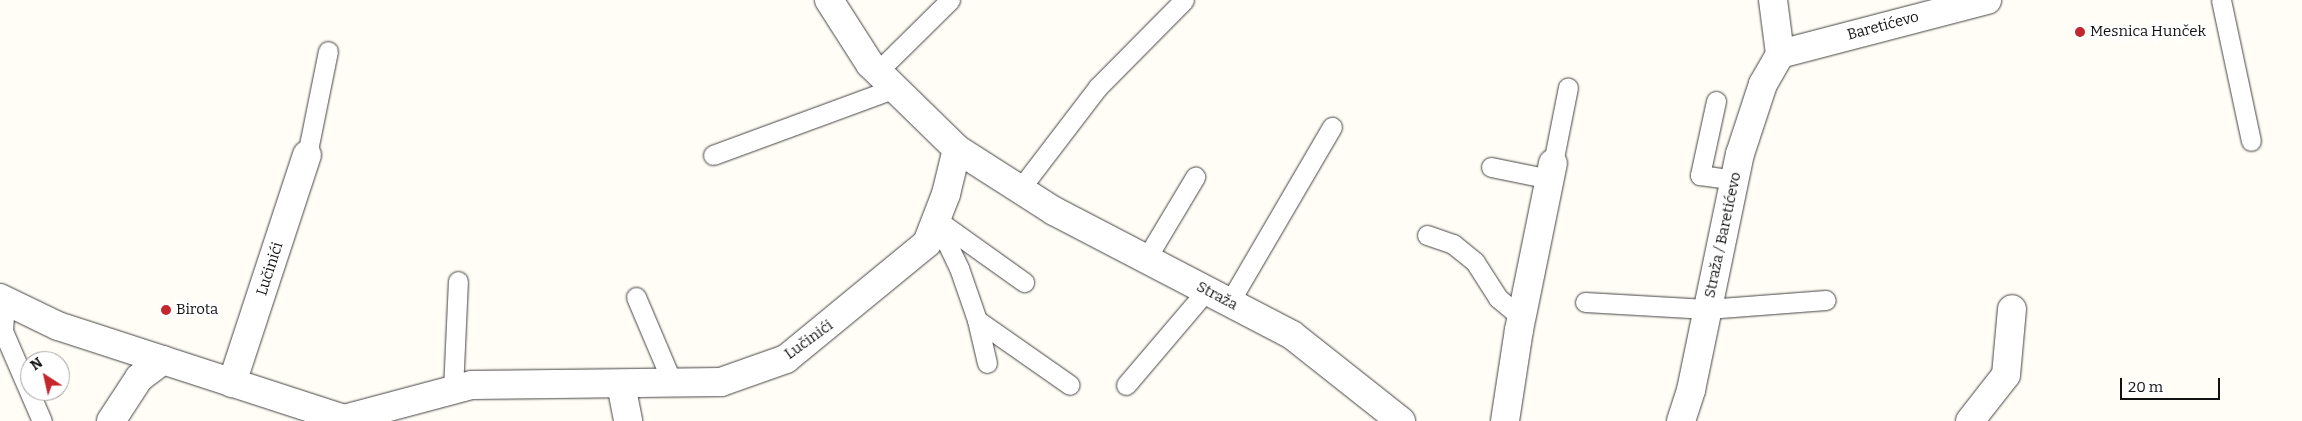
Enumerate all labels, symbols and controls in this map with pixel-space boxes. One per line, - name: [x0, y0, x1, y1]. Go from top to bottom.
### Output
- street label: Baretićevo: [1845, 8, 1921, 44]
- place label: Mesnica Hunček: [2090, 23, 2206, 41]
- marker: Mesnica Hunček: [2074, 26, 2086, 38]
- street label: Straža / Baretićevo: [1701, 170, 1745, 300]
- street label: Lučinići: [253, 240, 287, 298]
- street label: Straža: [1193, 278, 1241, 314]
- place label: Birota: [176, 301, 218, 319]
- marker: Birota: [160, 304, 172, 316]
- street label: Lučinići: [781, 316, 837, 364]
- north arrow: [20, 351, 70, 401]
- text: N: [27, 354, 46, 374]
- scale bar: [2122, 368, 2222, 400]
- text: 20 m: [2128, 378, 2163, 396]

